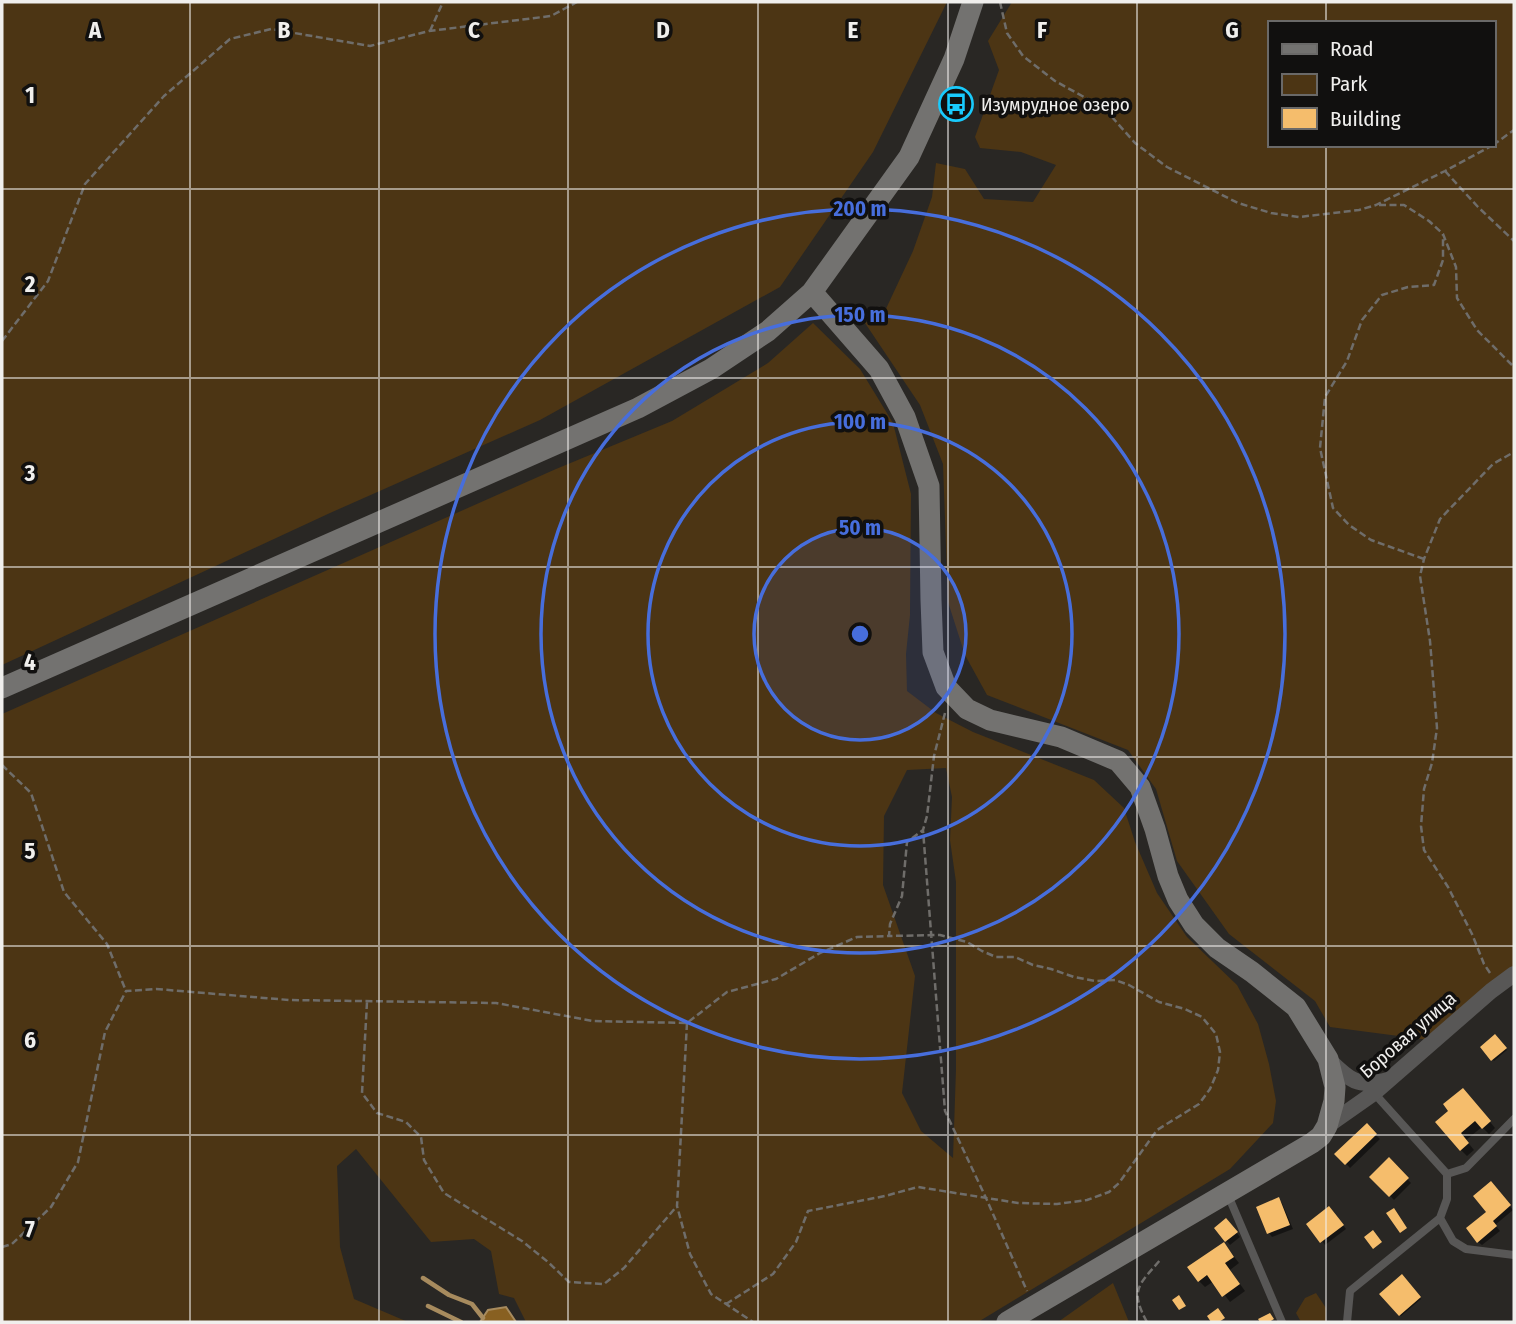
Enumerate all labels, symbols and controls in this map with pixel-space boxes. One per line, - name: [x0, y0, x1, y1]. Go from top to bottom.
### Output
- text: A: [88, 16, 102, 44]
- text: B: [278, 16, 291, 44]
- text: C: [468, 16, 480, 44]
- text: D: [656, 16, 670, 44]
- text: E: [848, 16, 859, 44]
- text: F: [1037, 16, 1047, 44]
- text: G: [1225, 16, 1239, 44]
- legend: [1268, 21, 1495, 147]
- text: Road: [1330, 36, 1374, 62]
- text: Park: [1330, 71, 1368, 97]
- text: 1: [25, 81, 35, 109]
- bus stop icon: Изумрудное озеро: [937, 85, 975, 123]
- place label: Изумрудное озеро: [981, 93, 1130, 116]
- text: Building: [1330, 106, 1401, 132]
- text: 200 m: [832, 196, 887, 222]
- text: 2: [24, 270, 36, 298]
- text: 150 m: [834, 302, 886, 328]
- text: 100 m: [834, 409, 886, 435]
- text: 3: [24, 459, 36, 487]
- text: 50 m: [839, 515, 881, 541]
- centre of rings: [848, 622, 872, 646]
- text: 4: [24, 648, 36, 676]
- text: 5: [24, 837, 36, 865]
- street label: Боровая улица: [1355, 987, 1461, 1083]
- text: 6: [24, 1026, 36, 1054]
- text: 7: [25, 1215, 35, 1243]

